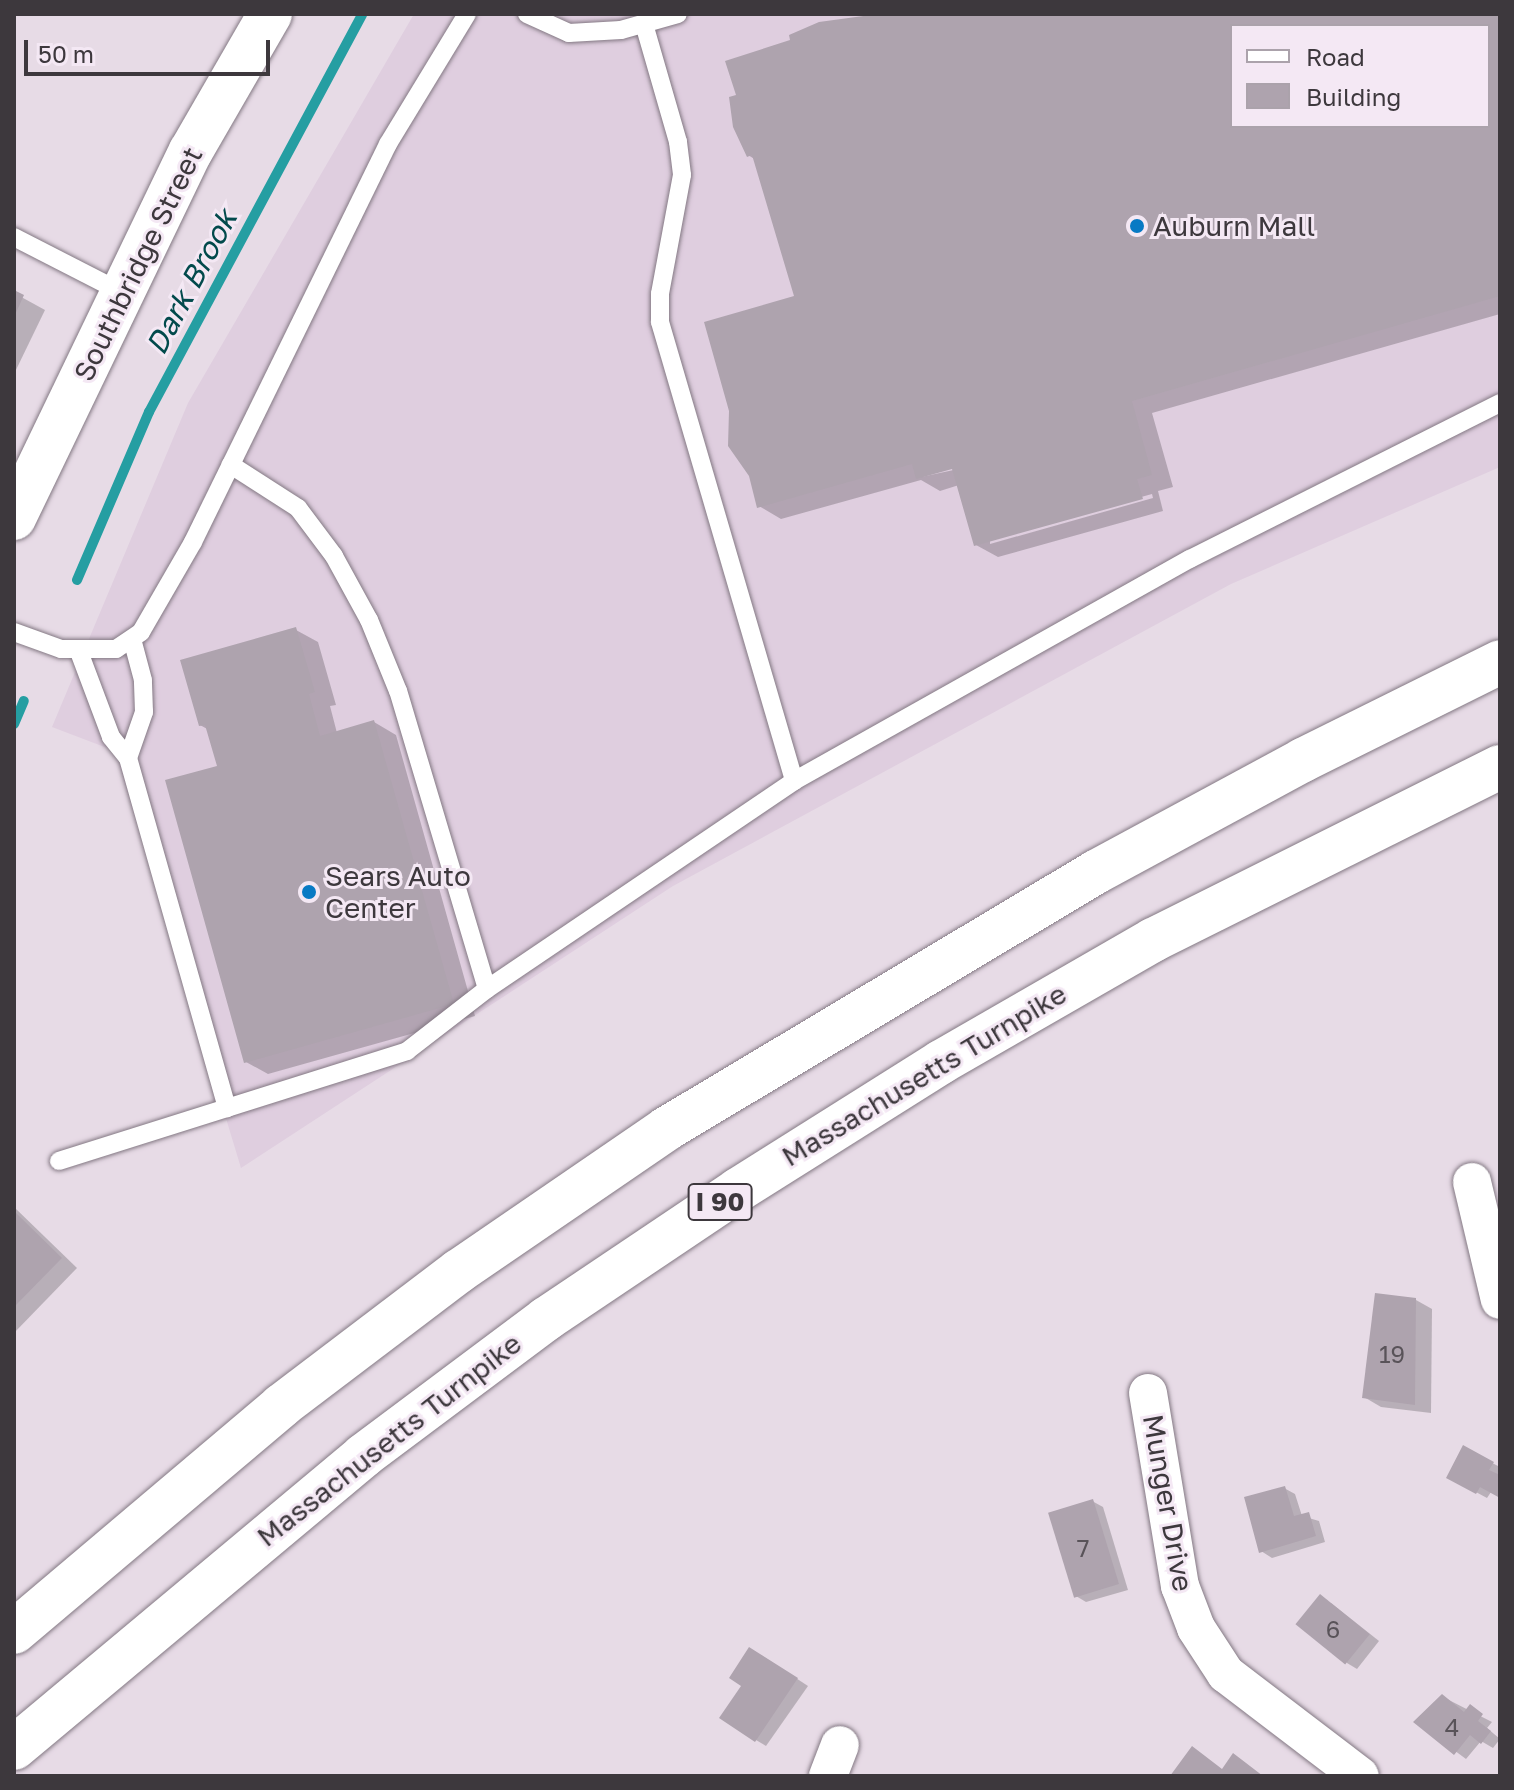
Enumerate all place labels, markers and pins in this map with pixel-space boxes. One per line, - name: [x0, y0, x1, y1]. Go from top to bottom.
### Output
- place label: Auburn Mall: [1153, 209, 1315, 243]
- marker: Auburn Mall: [1128, 217, 1146, 235]
- place label: Sears Auto Center: [325, 859, 471, 925]
- marker: Sears Auto Center: [300, 883, 318, 901]

